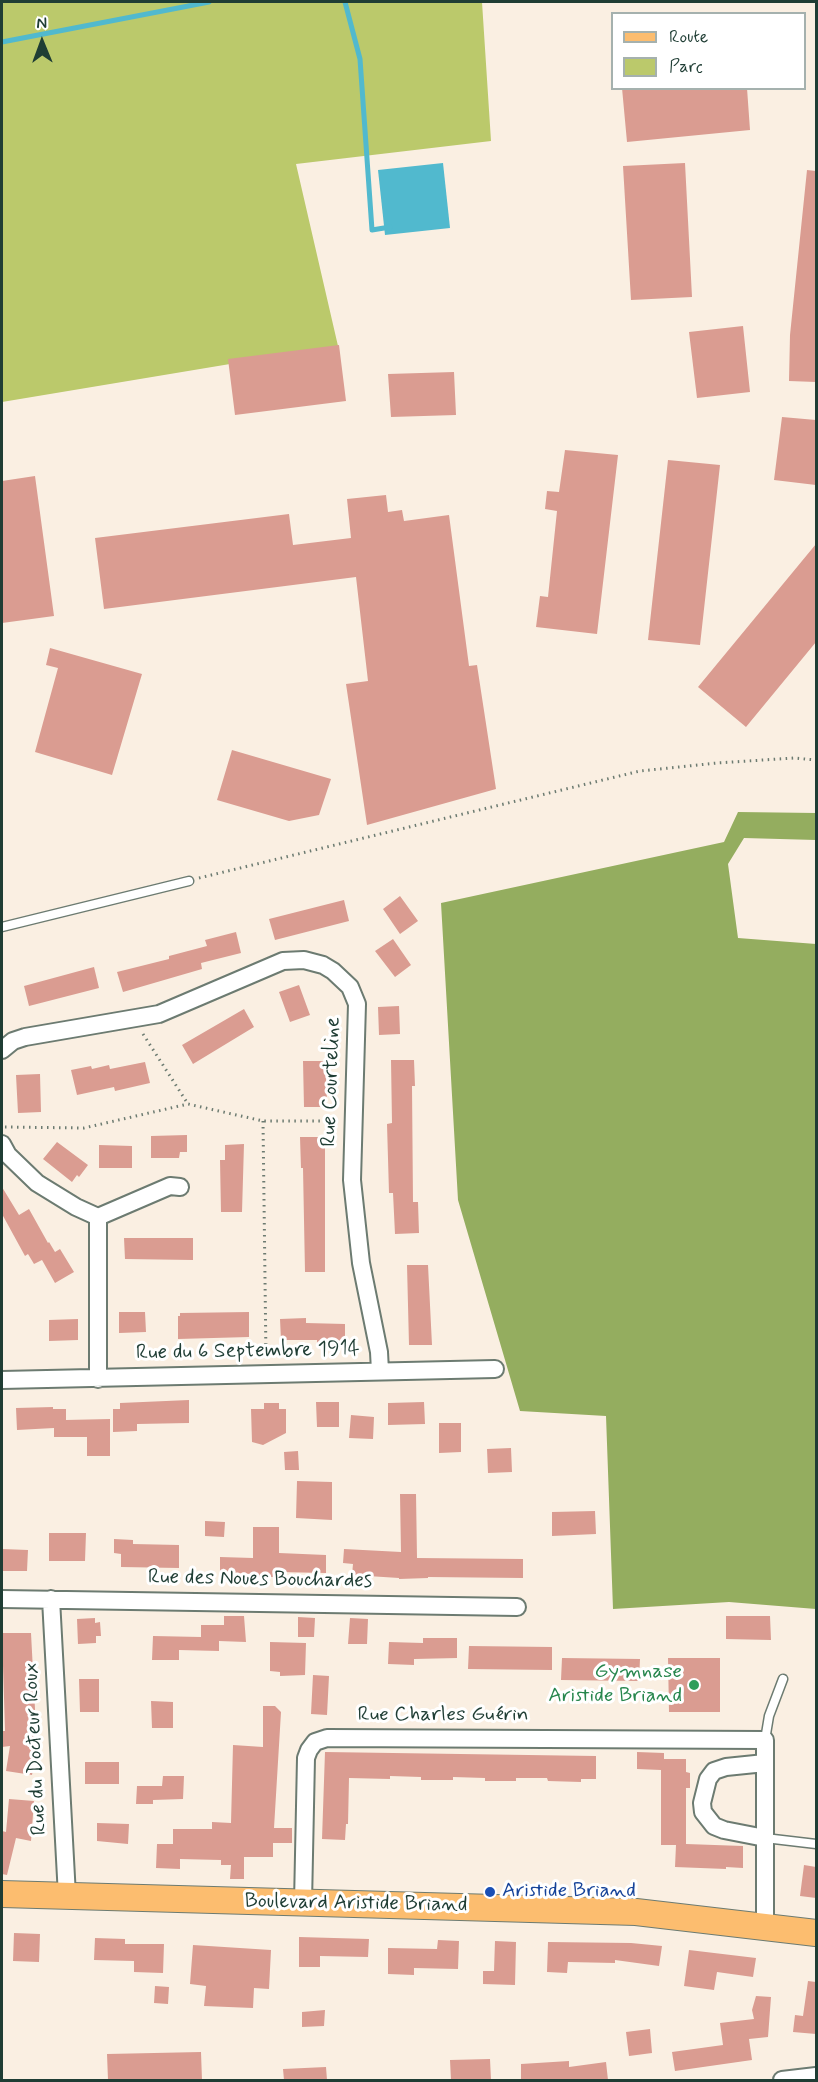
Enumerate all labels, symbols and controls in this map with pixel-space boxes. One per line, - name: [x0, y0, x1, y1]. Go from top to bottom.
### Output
- north arrow: [12, 12, 72, 72]
- legend: [611, 12, 806, 90]
- text: N: [36, 13, 47, 34]
- text: Route: [669, 25, 708, 49]
- text: Parc: [669, 55, 703, 79]
- street label: Rue Courteline: [317, 1017, 347, 1147]
- street label: Rue du 6 Septembre 1914: [136, 1337, 360, 1367]
- street label: Rue des Noues Bouchardes: [148, 1565, 372, 1595]
- place label: Gymnase Aristide Briand: [548, 1660, 682, 1710]
- street label: Rue du Docteur Roux: [19, 1662, 53, 1836]
- marker: Gymnase Aristide Briand: [687, 1678, 701, 1692]
- street label: Rue Charles Guérin: [357, 1703, 529, 1729]
- place label: Aristide Briand: [502, 1879, 636, 1905]
- marker: Aristide Briand: [483, 1885, 497, 1899]
- street label: Boulevard Aristide Briand: [244, 1889, 468, 1919]

